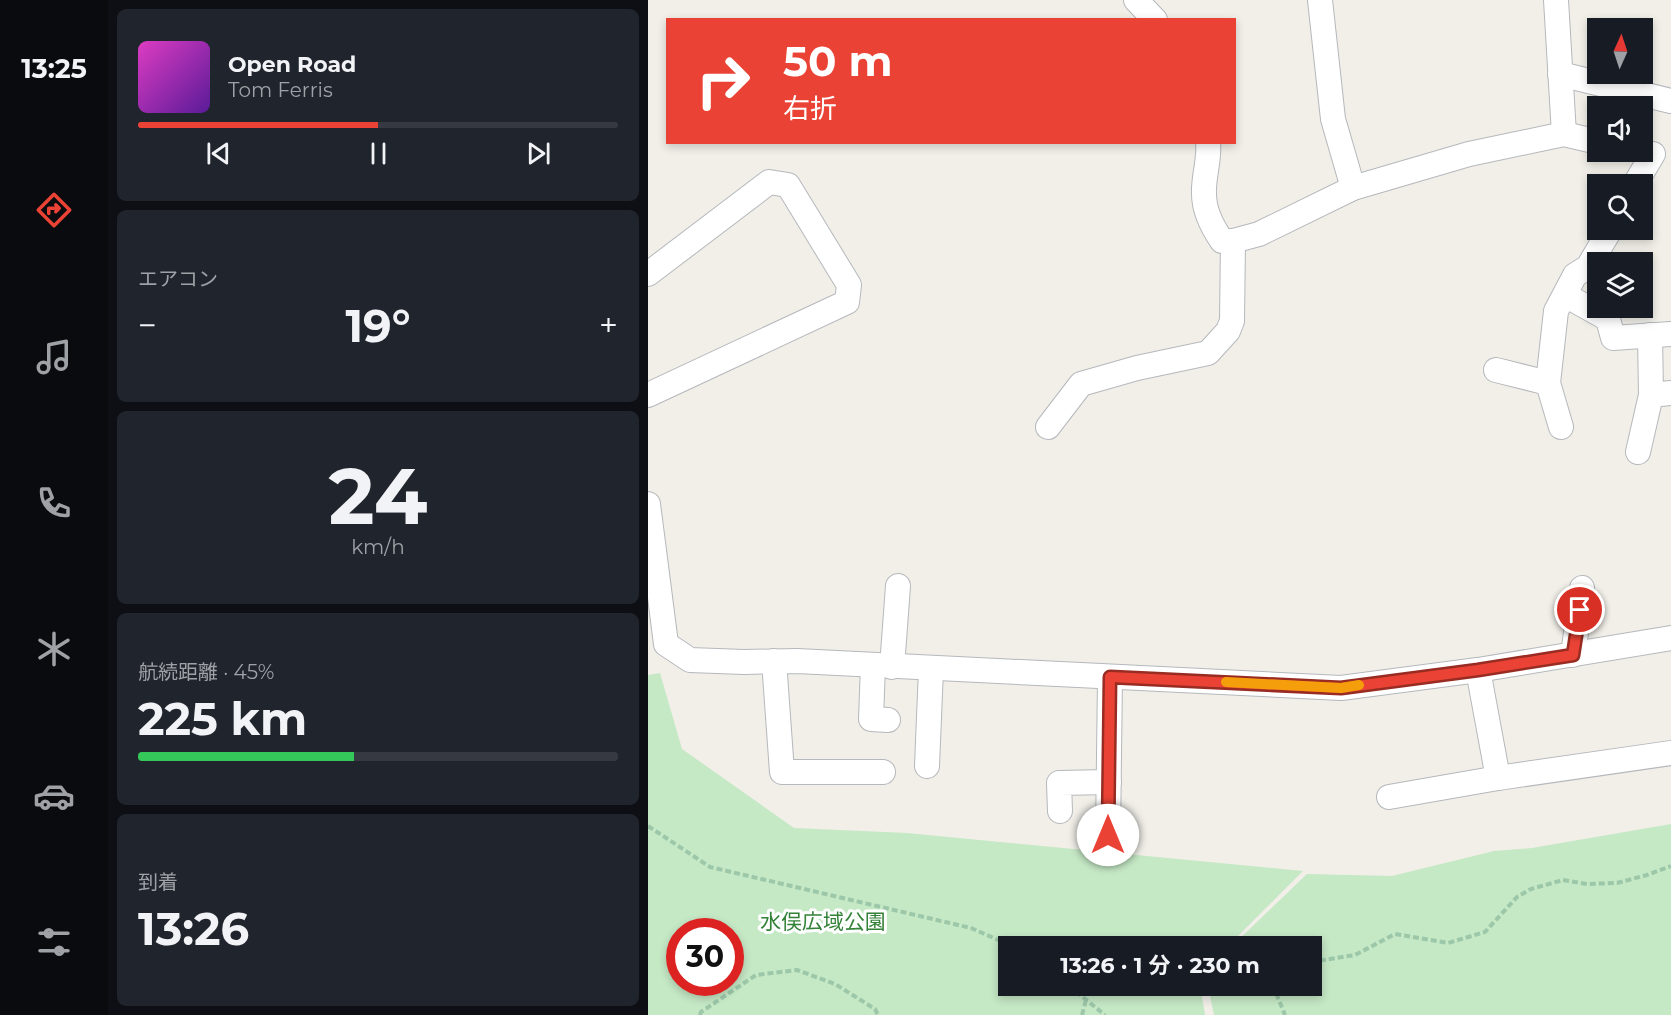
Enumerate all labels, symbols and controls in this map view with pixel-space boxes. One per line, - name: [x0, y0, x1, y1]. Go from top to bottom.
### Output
- north arrow: [1587, 18, 1653, 84]
- map controls: [1587, 18, 1653, 318]
- text: 50 m: [783, 35, 892, 87]
- icon: right: [684, 42, 762, 120]
- text: Open Road: [228, 51, 356, 78]
- text: 13:25: [21, 52, 87, 85]
- text: Tom Ferris: [228, 78, 333, 102]
- text: 右折: [783, 92, 837, 125]
- button: sound: [1587, 96, 1653, 162]
- icon: previous: [202, 137, 235, 170]
- icon: pause: [362, 137, 395, 170]
- icon: next: [522, 137, 555, 170]
- button: search: [1587, 174, 1653, 240]
- icon: directions: [33, 189, 75, 231]
- button: layers: [1587, 252, 1653, 318]
- text: エアコン: [138, 267, 218, 291]
- text: 19°: [345, 298, 411, 353]
- text: −: [138, 305, 157, 345]
- text: +: [599, 305, 618, 345]
- icon: music: [33, 336, 75, 378]
- text: 24: [329, 448, 427, 544]
- icon: phone: [33, 482, 75, 524]
- text: km/h: [351, 535, 405, 559]
- pin: [1554, 584, 1605, 635]
- icon: arrive: [1563, 593, 1596, 626]
- icon: climate: [33, 628, 75, 670]
- text: 航続距離 · 45%: [138, 660, 274, 684]
- text: 225 km: [138, 691, 307, 746]
- icon: car: [33, 775, 75, 817]
- position arrow: [1076, 803, 1140, 867]
- text: 到着: [138, 870, 178, 894]
- text: 13:26: [138, 901, 249, 956]
- park label: 水俣広域公園: [760, 909, 886, 934]
- speed limit sign: 30: [666, 918, 744, 996]
- icon: filters: [33, 921, 75, 963]
- text: 13:26 · 1 分 · 230 m: [1060, 952, 1260, 979]

